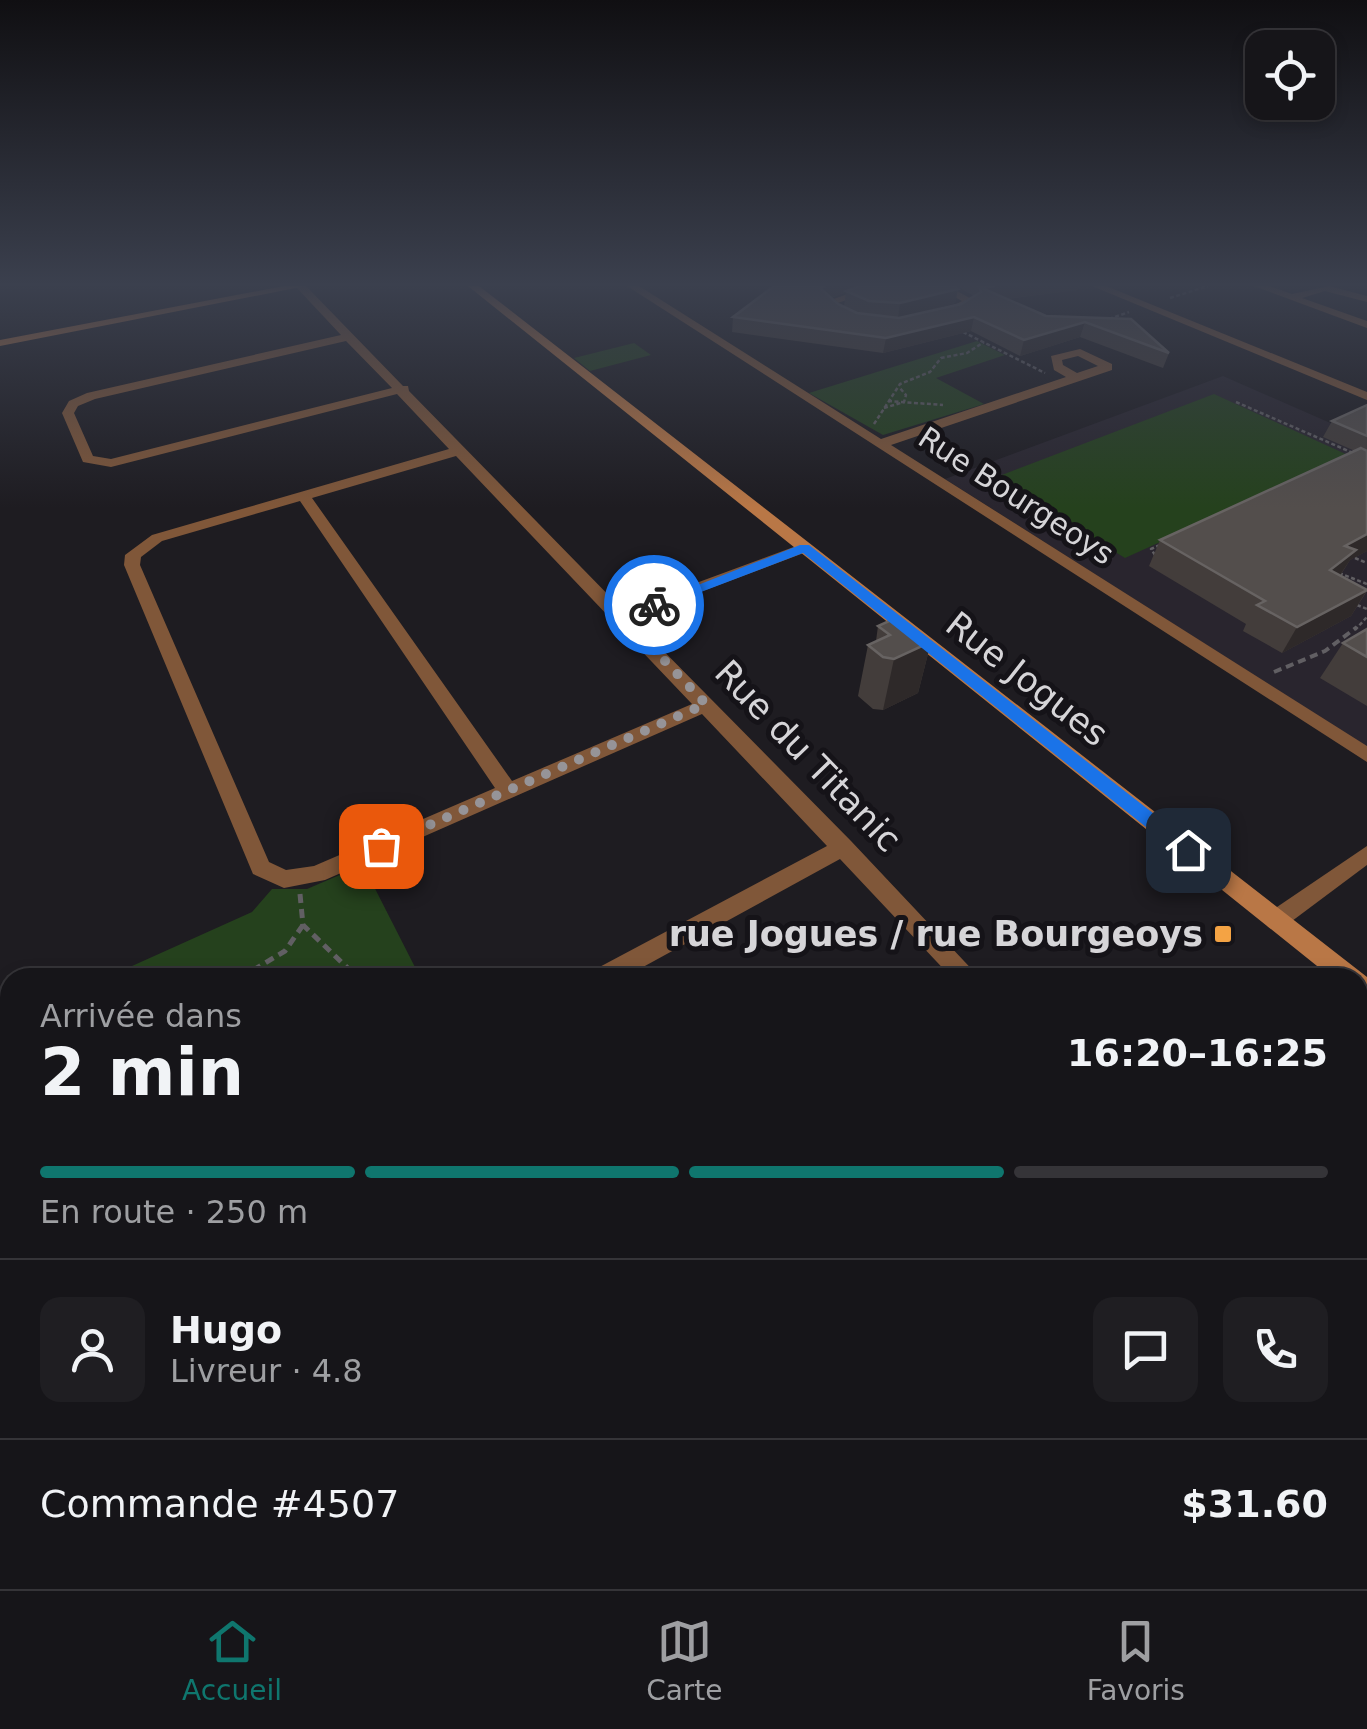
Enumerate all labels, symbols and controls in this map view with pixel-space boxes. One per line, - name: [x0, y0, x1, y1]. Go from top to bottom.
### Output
- map controls: [1245, 30, 1335, 120]
- button: locate: [1245, 30, 1335, 120]
- street label: Rue Bourgeoys: [912, 419, 1120, 572]
- courier: [604, 555, 704, 655]
- icon: bike: [627, 578, 682, 633]
- street label: Rue Jogues: [938, 604, 1116, 754]
- street label: Rue du Titanic: [707, 652, 909, 860]
- pin: [339, 804, 424, 889]
- pin: [1146, 808, 1231, 893]
- icon: bag: [354, 819, 409, 874]
- icon: home: [1161, 823, 1216, 878]
- place label: rue Jogues / rue Bourgeoys: [669, 914, 1203, 954]
- marker: rue Jogues / rue Bourgeoys: [1212, 923, 1234, 945]
- text: Arrivée dans: [40, 997, 242, 1035]
- text: 16:20–16:25: [1067, 1031, 1328, 1075]
- text: 2 min: [40, 1035, 244, 1110]
- text: En route · 250 m: [40, 1193, 308, 1231]
- button: person: [40, 1297, 145, 1402]
- button: chat: [1093, 1297, 1198, 1402]
- button: phone: [1223, 1297, 1328, 1402]
- text: Hugo: [170, 1308, 282, 1352]
- text: Livreur · 4.8: [170, 1352, 363, 1390]
- text: Commande #4507: [40, 1482, 399, 1526]
- text: $31.60: [1181, 1482, 1328, 1526]
- tab: Accueil: [182, 1614, 282, 1707]
- tab: Carte: [646, 1614, 723, 1707]
- tab: Favoris: [1087, 1614, 1185, 1707]

